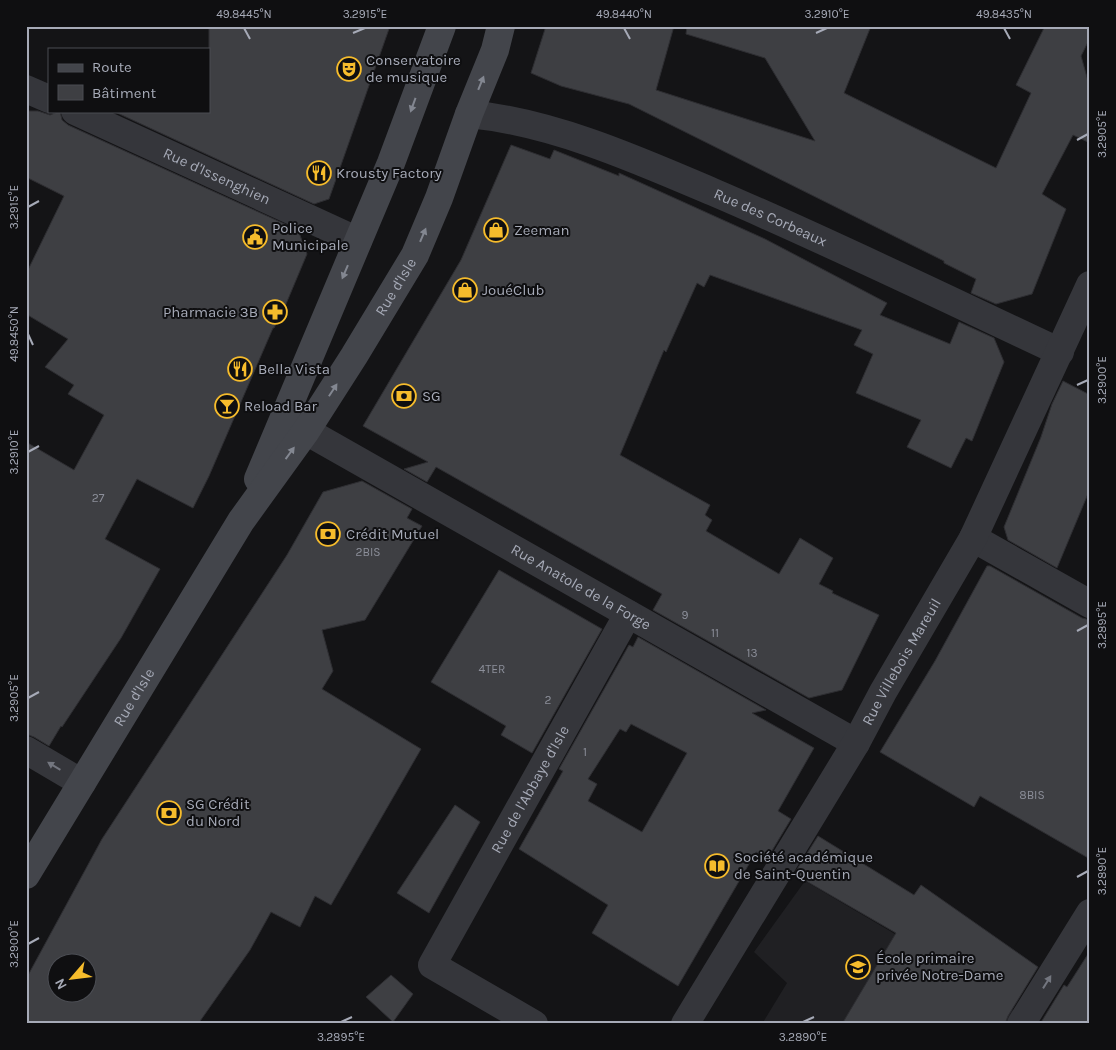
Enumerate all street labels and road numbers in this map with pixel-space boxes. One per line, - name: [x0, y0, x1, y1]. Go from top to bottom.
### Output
- street label: Rue d'Issenghien: [160, 144, 273, 209]
- street label: Rue des Corbeaux: [711, 184, 830, 251]
- street label: Rue d'Isle: [371, 255, 420, 319]
- street label: Rue Anatole de la Forge: [508, 540, 654, 634]
- street label: Rue Villebois Mareuil: [858, 595, 945, 728]
- street label: Rue d'Isle: [110, 665, 158, 729]
- street label: Rue de l'Abbaye d'Isle: [487, 722, 573, 857]

